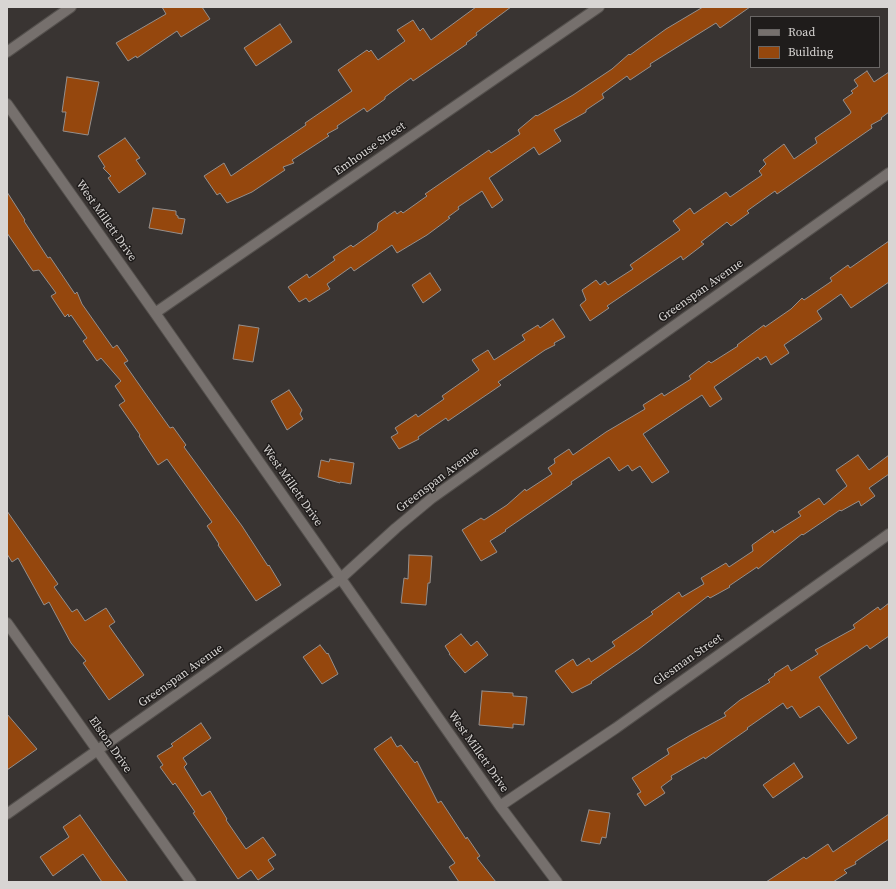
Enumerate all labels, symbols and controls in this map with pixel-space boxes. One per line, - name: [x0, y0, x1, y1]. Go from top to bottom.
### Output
- legend: [750, 16, 880, 68]
- text: Road: [788, 24, 815, 40]
- text: Building: [788, 44, 833, 60]
- street label: Emhouse Street: [332, 119, 408, 179]
- street label: West Millett Drive: [73, 178, 139, 264]
- street label: Greenspan Avenue: [656, 256, 746, 326]
- street label: West Millett Drive: [259, 443, 325, 529]
- street label: Greenspan Avenue: [394, 444, 482, 516]
- street label: Glesman Street: [651, 631, 725, 689]
- street label: Greenspan Avenue: [136, 641, 226, 711]
- street label: West Millett Drive: [445, 709, 511, 795]
- street label: Elston Drive: [85, 714, 135, 776]

